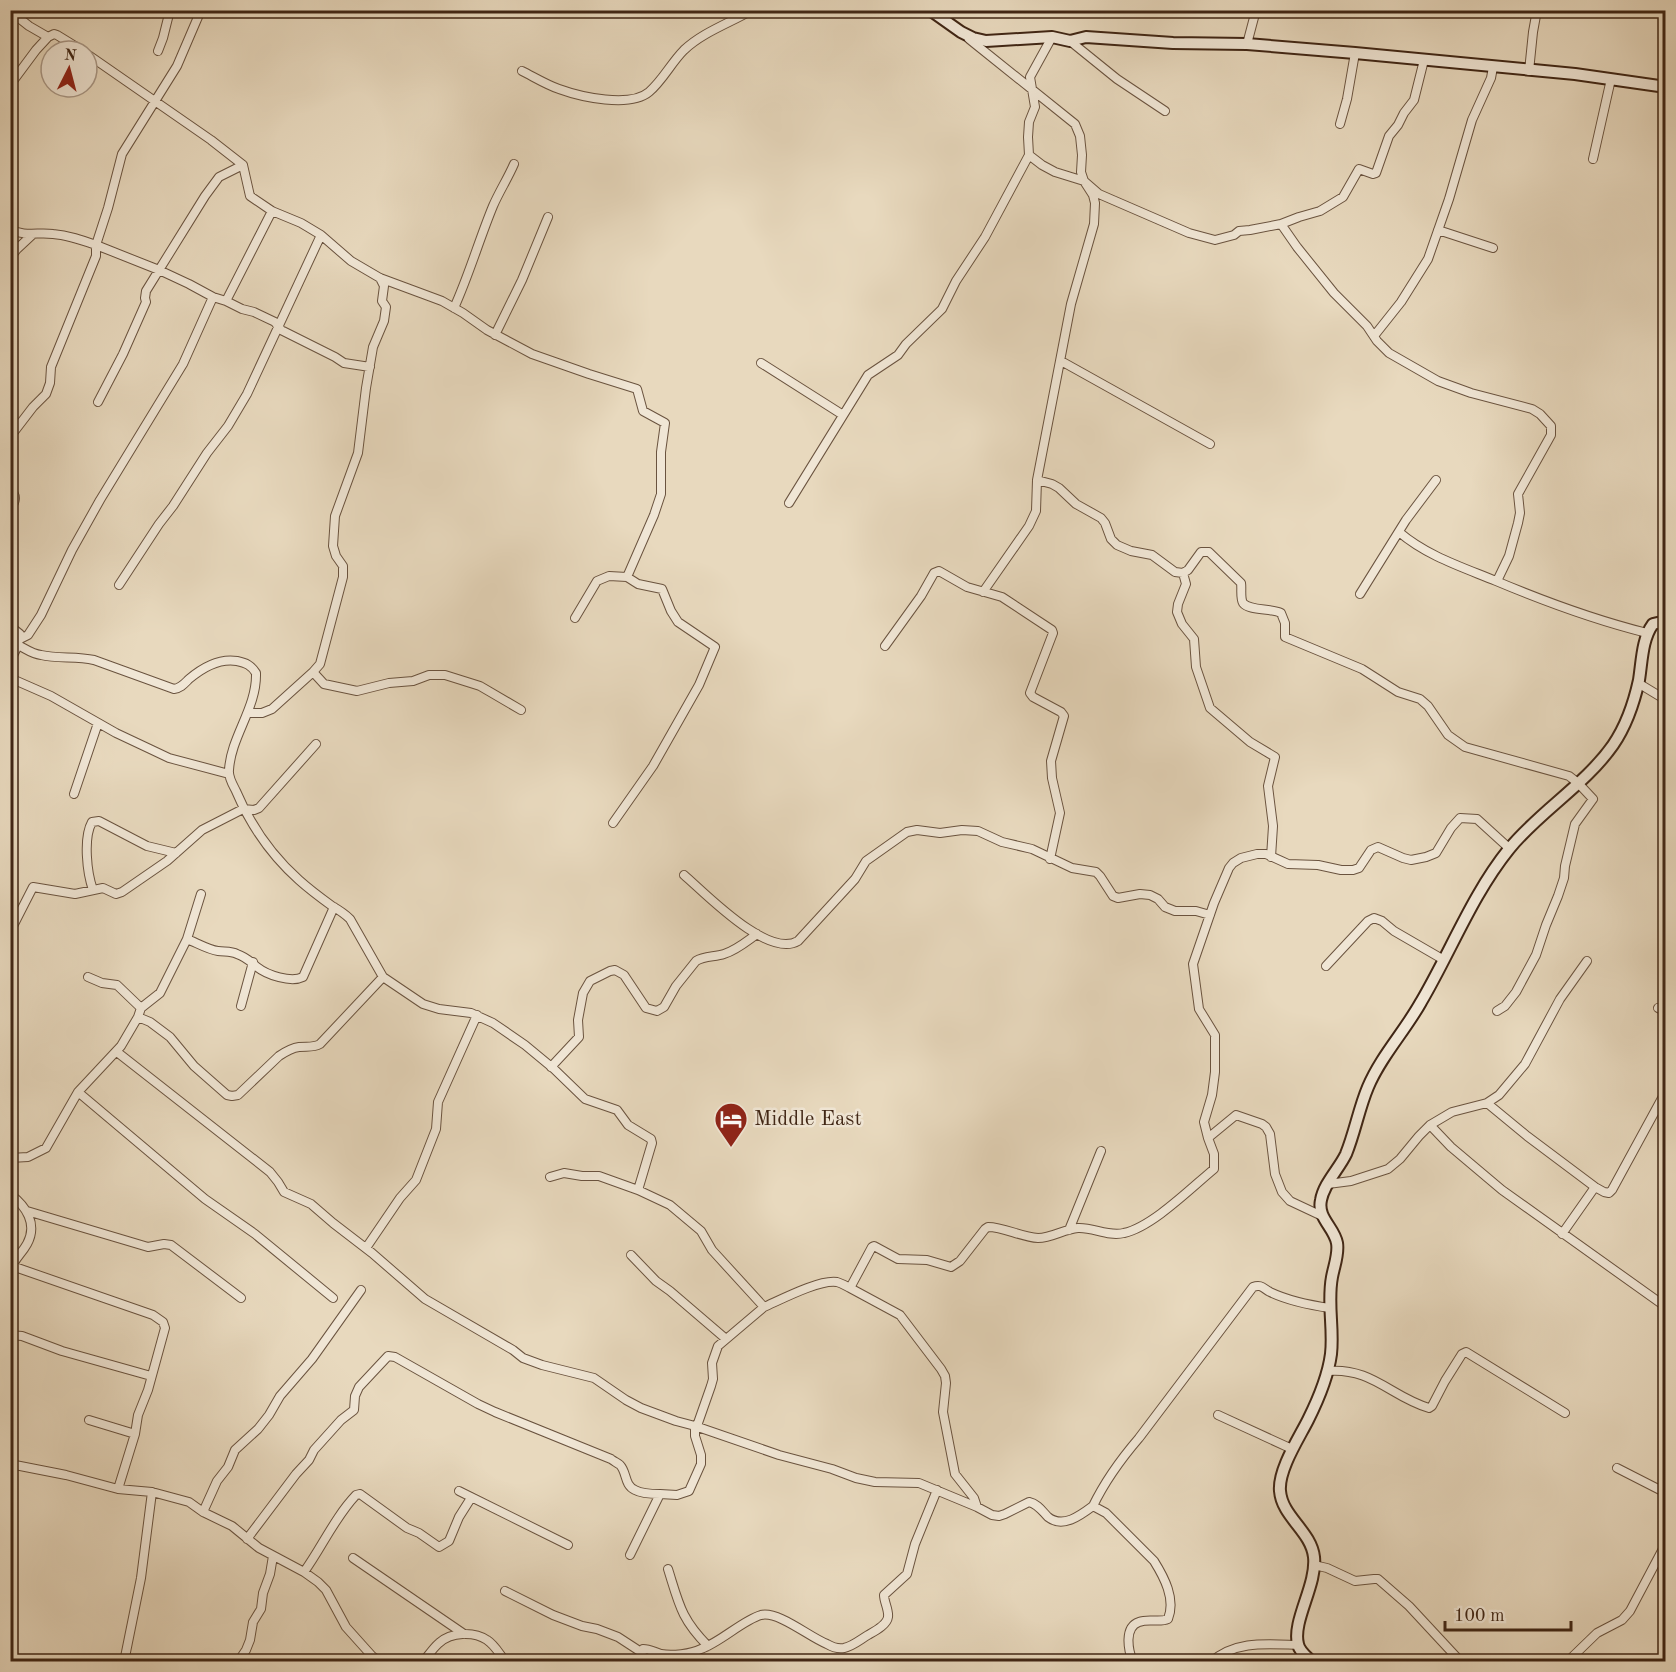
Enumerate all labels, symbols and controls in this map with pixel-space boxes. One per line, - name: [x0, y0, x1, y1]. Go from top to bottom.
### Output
- north arrow: [39, 39, 99, 99]
- text: N: [63, 47, 78, 65]
- hotel icon: Middle East: [713, 1101, 749, 1148]
- place label: Middle East: [754, 1109, 862, 1130]
- scale bar: [1445, 1594, 1571, 1632]
- text: 100 m: [1454, 1607, 1505, 1625]

